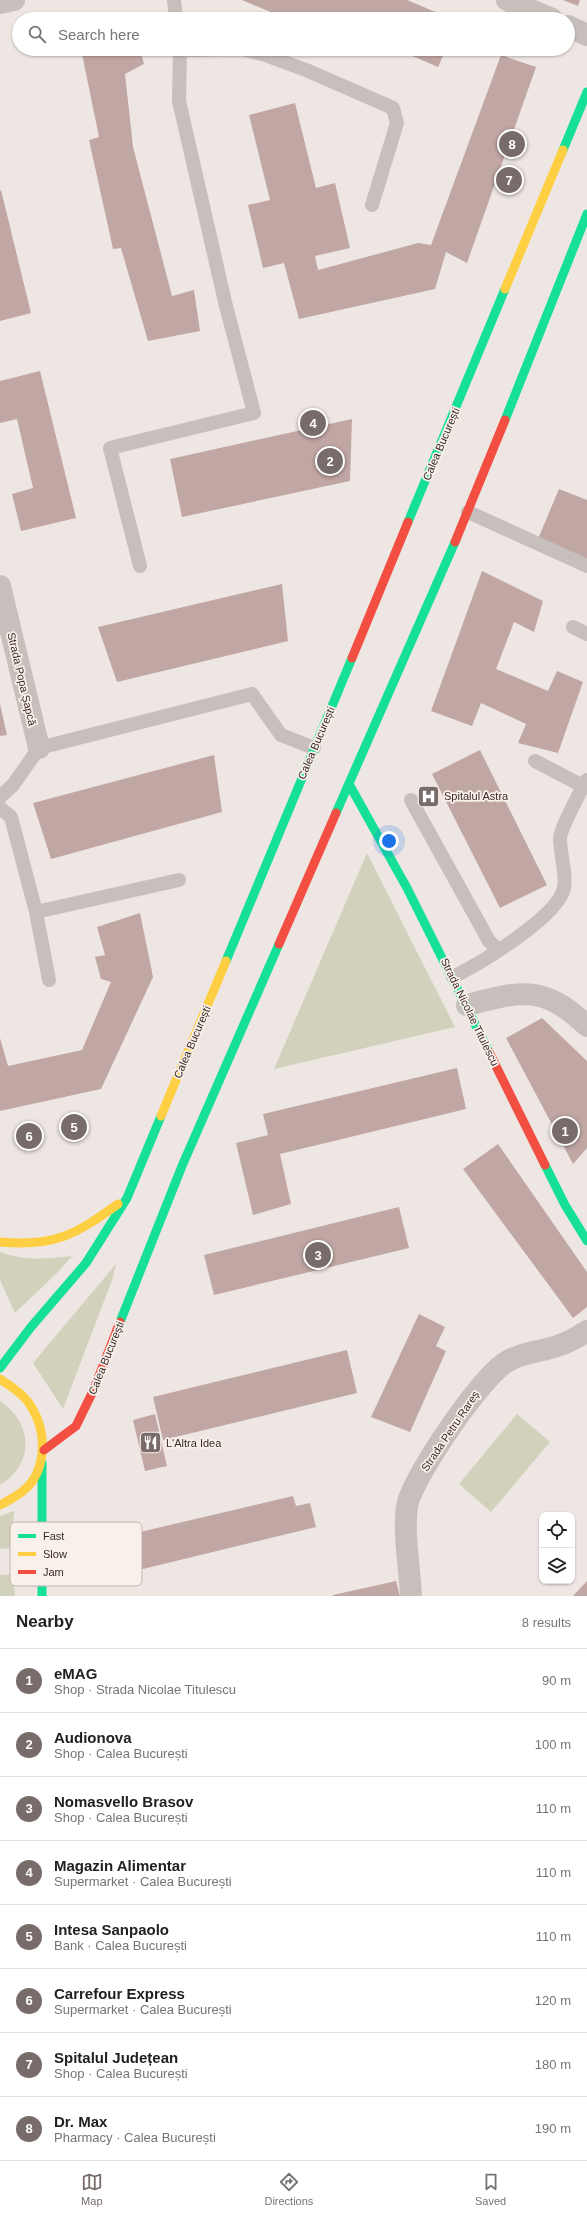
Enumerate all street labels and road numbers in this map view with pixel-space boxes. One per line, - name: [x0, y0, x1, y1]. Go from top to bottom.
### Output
- street label: Calea București: [420, 406, 462, 482]
- street label: Strada Popa Șapcă: [5, 631, 39, 728]
- street label: Calea București: [295, 705, 337, 781]
- street label: Strada Nicolae Titulescu: [439, 956, 501, 1068]
- street label: Calea București: [171, 1004, 213, 1080]
- street label: Calea București: [86, 1320, 126, 1396]
- street label: Strada Petru Rareș: [419, 1388, 482, 1473]

